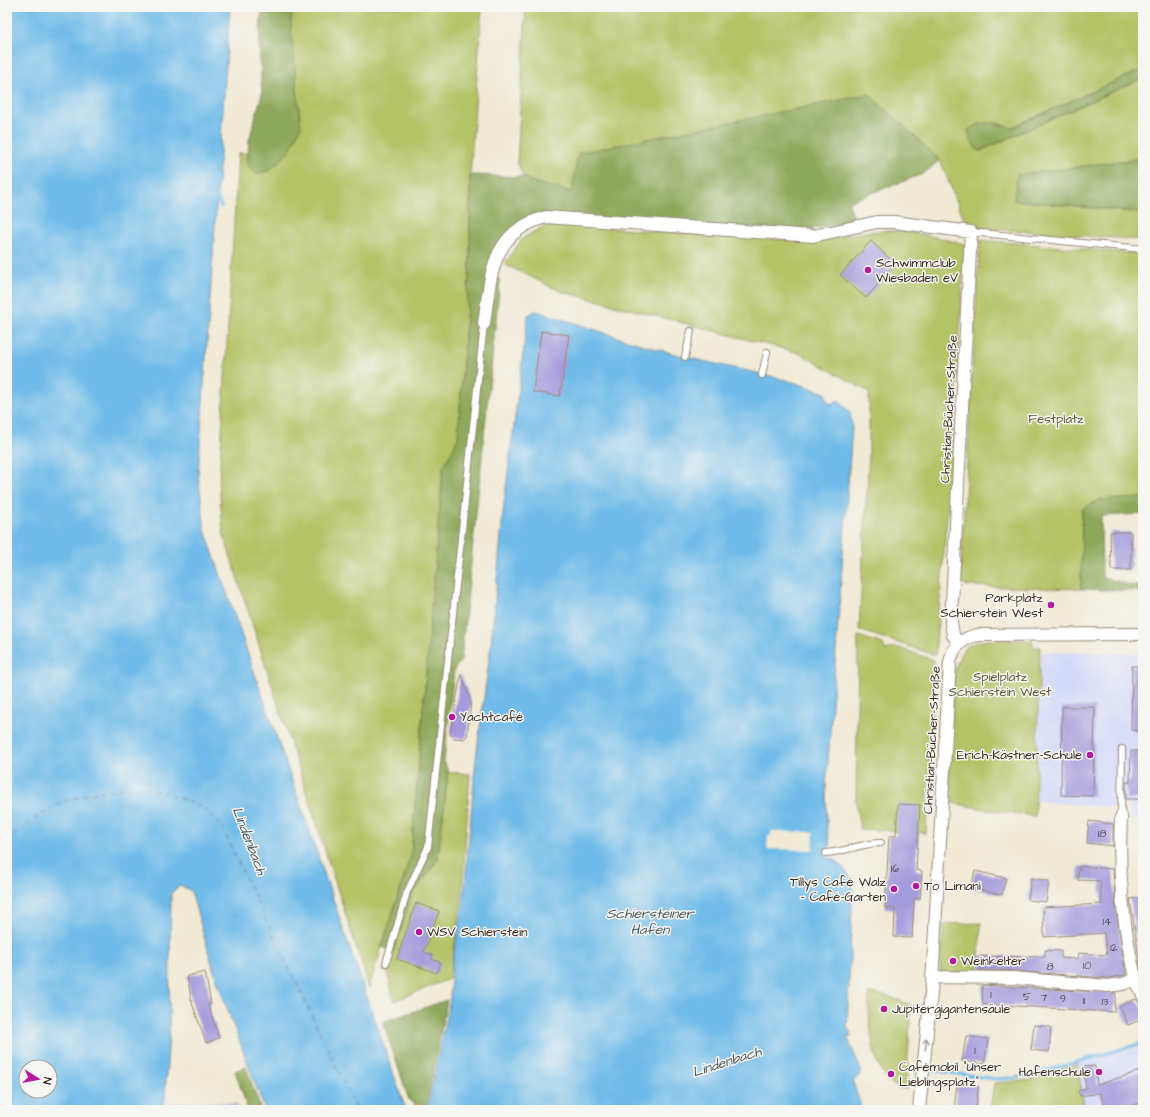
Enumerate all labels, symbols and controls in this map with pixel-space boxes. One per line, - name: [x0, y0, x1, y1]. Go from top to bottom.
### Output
- place label: Schwimmclub Wiesbaden eV: [876, 254, 958, 287]
- marker: Schwimmclub Wiesbaden eV: [863, 265, 873, 275]
- street label: Christian-Bücher-Straße: [936, 335, 962, 483]
- park label: Festplatz: [1028, 410, 1084, 428]
- place label: Parkplatz Schierstein West: [940, 589, 1044, 622]
- marker: Parkplatz Schierstein West: [1046, 600, 1056, 610]
- street label: Christian-Bücher-Straße: [919, 666, 945, 814]
- park label: Spielplatz Schierstein West: [949, 668, 1052, 701]
- place label: Yachtcafé: [460, 708, 523, 726]
- marker: Yachtcafé: [447, 712, 457, 722]
- place label: Erich-Kästner-Schule: [957, 746, 1082, 764]
- marker: Erich-Kästner-Schule: [1085, 750, 1095, 760]
- water label: Lindenbach: [227, 804, 272, 879]
- house number: 18: [1098, 826, 1106, 841]
- house number: 16: [891, 861, 899, 876]
- place label: Tillys Café Walz - Café-Garten: [790, 873, 887, 906]
- place label: To Limani: [924, 877, 981, 895]
- marker: To Limani: [911, 881, 921, 891]
- marker: Tillys Café Walz - Café-Garten: [889, 884, 899, 894]
- water label: Schiersteiner Hafen: [607, 904, 695, 940]
- house number: 14: [1103, 914, 1112, 929]
- place label: WSV Schierstein: [427, 923, 528, 941]
- marker: WSV Schierstein: [414, 927, 424, 937]
- house number: 12: [1110, 940, 1119, 955]
- place label: Weinkelter: [961, 952, 1025, 970]
- marker: Weinkelter: [948, 956, 958, 966]
- house number: 10: [1083, 958, 1091, 973]
- house number: 8: [1046, 959, 1054, 974]
- house number: 1: [990, 987, 992, 1002]
- house number: 5: [1023, 989, 1031, 1004]
- house number: 7: [1041, 990, 1048, 1005]
- house number: 9: [1060, 991, 1066, 1006]
- house number: 11: [1083, 993, 1086, 1008]
- house number: 13: [1101, 994, 1109, 1009]
- place label: Jupitergigantensäule: [892, 1000, 1010, 1019]
- marker: Jupitergigantensäule: [879, 1004, 889, 1014]
- one-way arrow: [922, 1037, 930, 1050]
- water label: Lindenbach: [690, 1041, 765, 1083]
- house number: 1: [974, 1043, 976, 1058]
- place label: Cafémobil "Unser Lieblingsplatz": [899, 1058, 1001, 1092]
- north arrow: [18, 1059, 58, 1099]
- place label: Hafenschule: [1018, 1063, 1091, 1081]
- marker: Hafenschule: [1094, 1067, 1104, 1077]
- marker: Cafémobil "Unser Lieblingsplatz": [886, 1069, 896, 1079]
- text: N: [39, 1076, 55, 1086]

